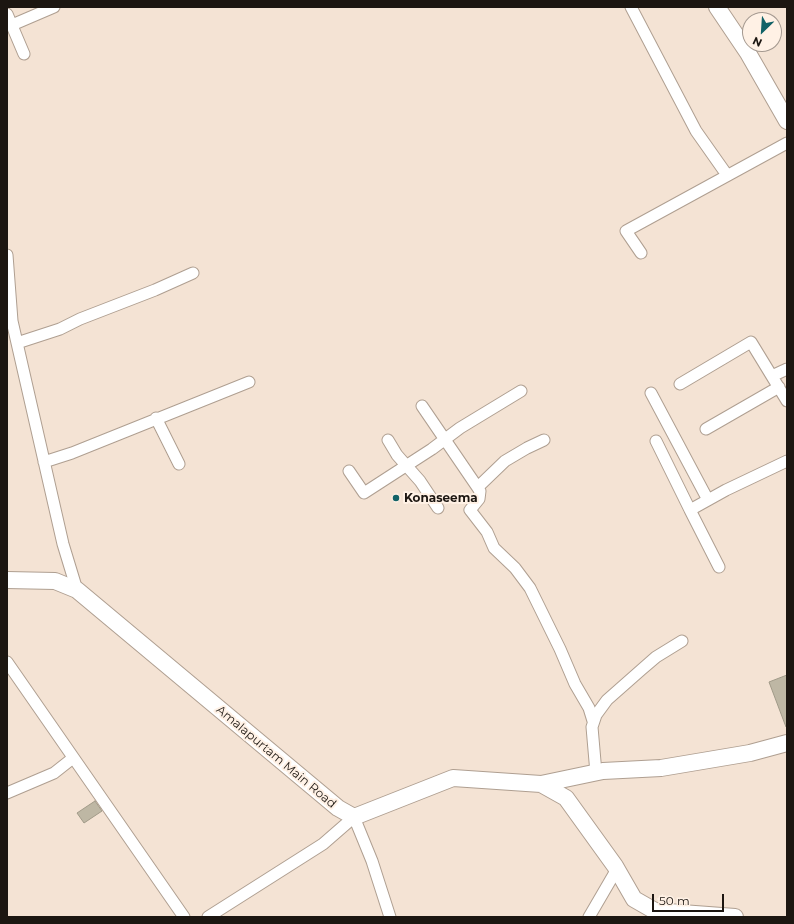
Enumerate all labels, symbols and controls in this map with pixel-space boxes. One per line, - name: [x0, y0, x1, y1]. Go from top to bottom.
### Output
- north arrow: [742, 12, 782, 52]
- text: N: [750, 34, 764, 50]
- place label: Konaseema: [404, 491, 478, 505]
- marker: Konaseema: [391, 493, 401, 503]
- street label: Amalapurtam Main Road: [213, 703, 339, 811]
- scale bar: [654, 886, 726, 912]
- text: 50 m: [659, 893, 690, 908]

